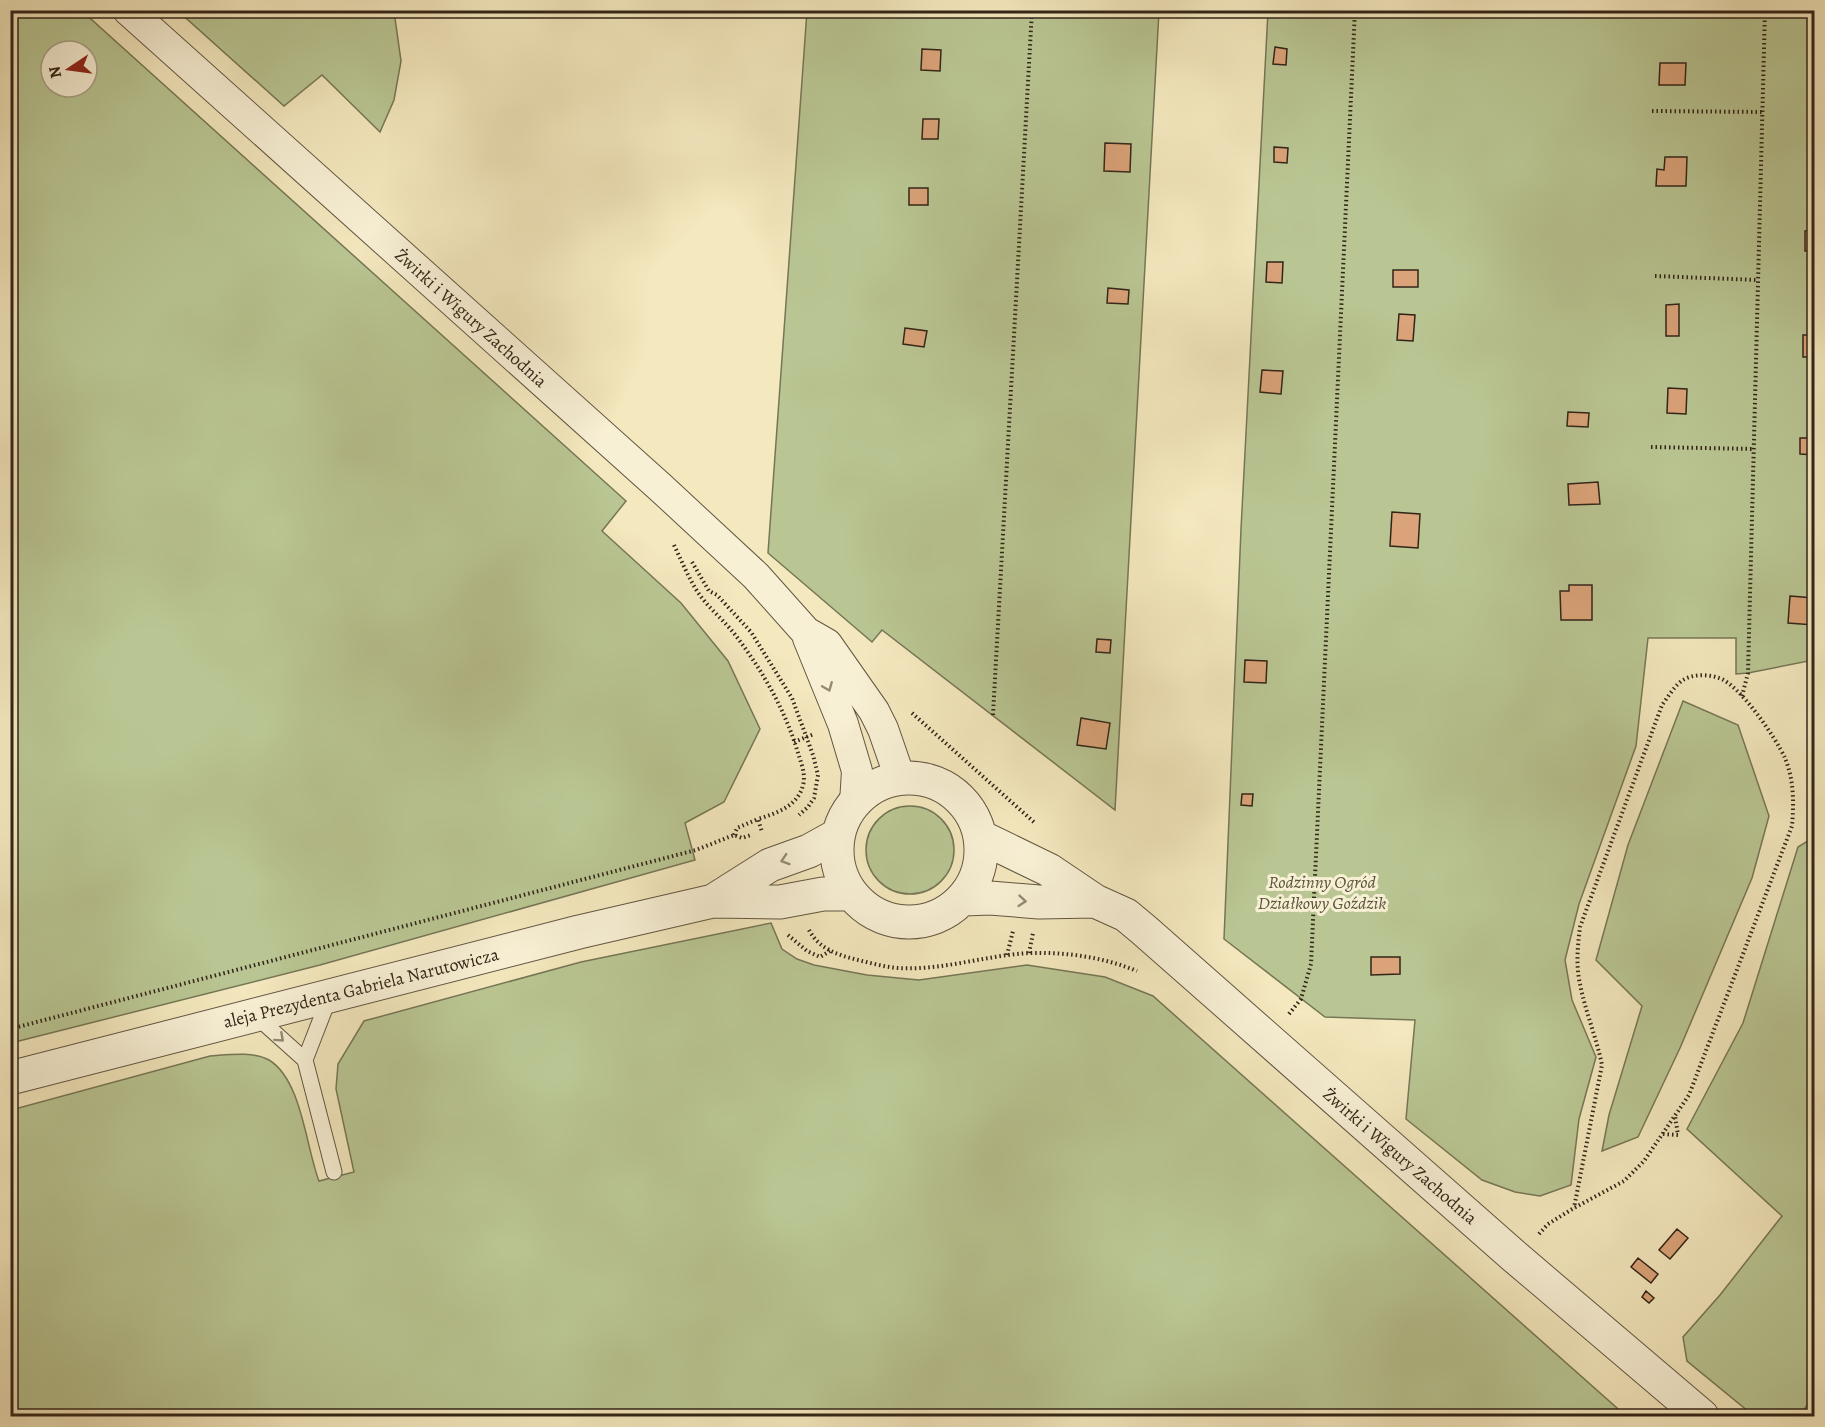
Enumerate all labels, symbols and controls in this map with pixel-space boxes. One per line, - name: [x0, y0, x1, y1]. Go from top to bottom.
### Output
- north arrow: [39, 39, 99, 99]
- text: N: [43, 64, 67, 80]
- street label: Żwirki i Wigury Zachodnia: [390, 243, 553, 393]
- one-way arrow: [821, 680, 833, 691]
- one-way arrow: [780, 852, 791, 865]
- park label: Rodzinny Ogród Działkowy Goździk: [1258, 870, 1386, 915]
- one-way arrow: [1018, 894, 1027, 907]
- street label: aleja Prezydenta Gabriela Narutowicza: [221, 942, 502, 1034]
- one-way arrow: [274, 1031, 284, 1042]
- street label: Żwirki i Wigury Zachodnia: [1318, 1082, 1483, 1230]

